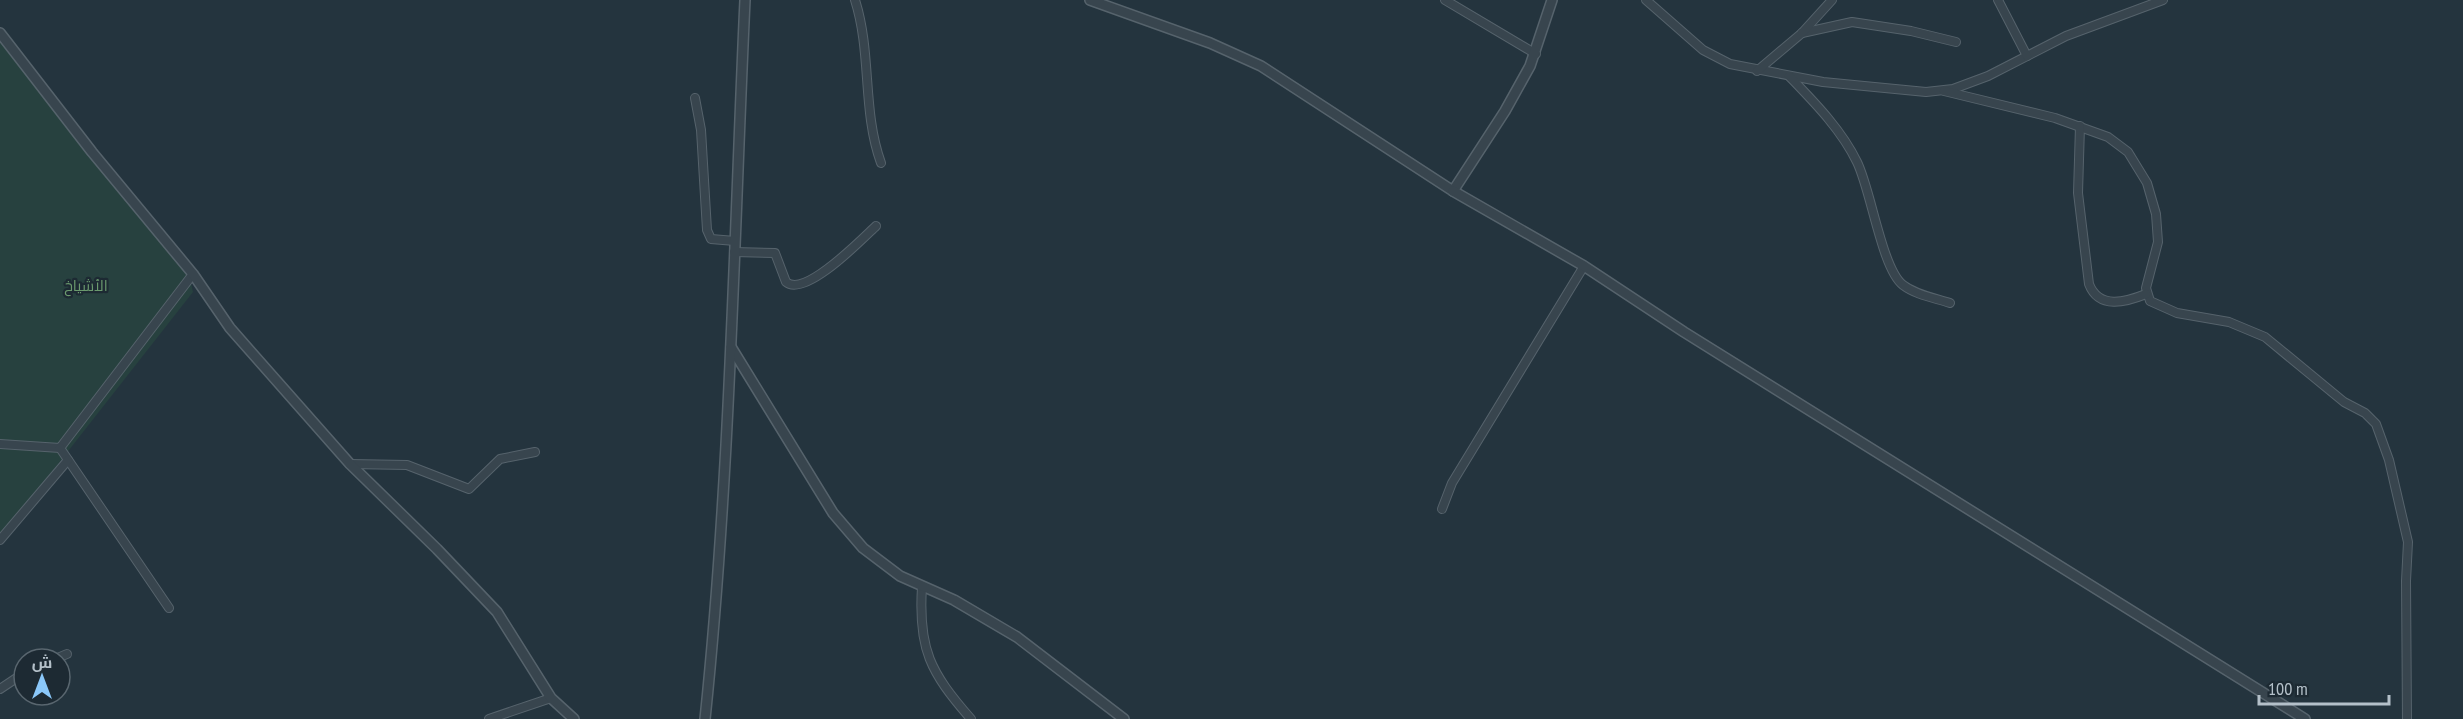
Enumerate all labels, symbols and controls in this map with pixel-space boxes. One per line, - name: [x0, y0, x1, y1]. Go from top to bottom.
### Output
- park label: الأشياخ: [64, 276, 108, 297]
- north arrow: [12, 647, 72, 707]
- text: ش: [32, 652, 52, 672]
- scale bar: [2259, 668, 2390, 706]
- text: 100 m: [2268, 677, 2308, 700]

